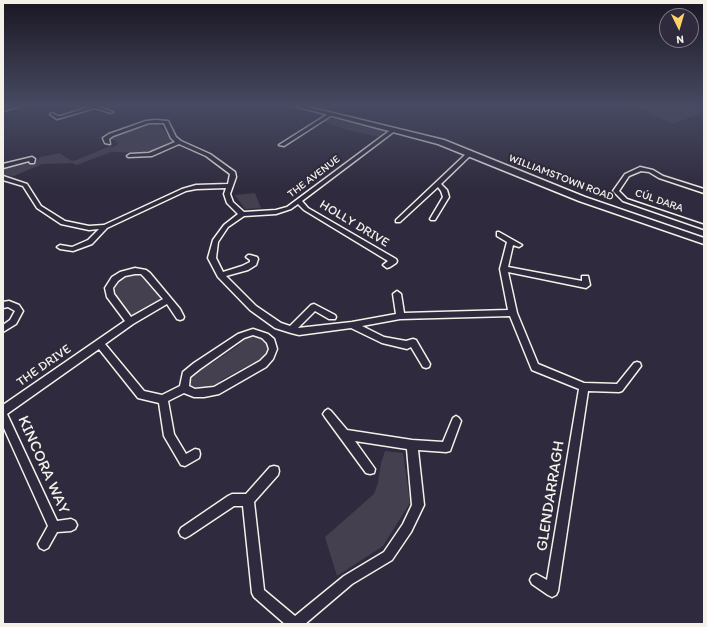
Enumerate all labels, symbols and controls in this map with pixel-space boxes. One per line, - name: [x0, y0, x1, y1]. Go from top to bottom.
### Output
- north arrow: [659, 8, 699, 48]
- text: N: [676, 33, 684, 46]
- street label: WILLIAMSTOWN ROAD: [507, 152, 615, 204]
- street label: THE AVENUE: [285, 153, 343, 201]
- street label: CÚL DARA: [633, 187, 685, 215]
- street label: HOLLY DRIVE: [316, 197, 392, 251]
- street label: THE DRIVE: [14, 342, 74, 390]
- street label: KINCORA WAY: [13, 413, 73, 517]
- street label: GLENDARRAGH: [533, 439, 569, 553]

